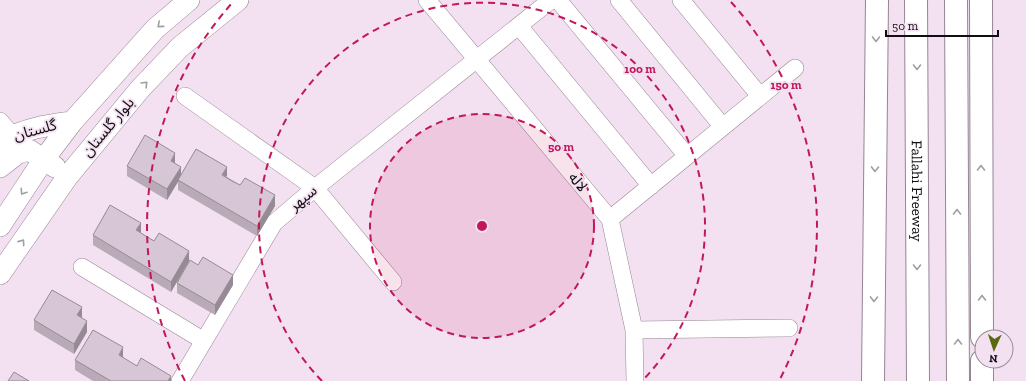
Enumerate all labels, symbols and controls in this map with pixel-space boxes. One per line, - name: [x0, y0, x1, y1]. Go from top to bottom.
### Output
- scale bar: [886, 12, 998, 38]
- text: 50 m: [892, 19, 919, 33]
- one-way arrow: [157, 21, 164, 28]
- one-way arrow: [872, 36, 880, 42]
- text: 100 m: [624, 62, 656, 76]
- one-way arrow: [913, 64, 921, 70]
- text: 150 m: [771, 78, 802, 92]
- one-way arrow: [140, 81, 147, 89]
- street label: بلوار گلستان: [78, 94, 138, 160]
- street label: گلستان: [12, 115, 59, 144]
- text: 50 m: [548, 140, 574, 154]
- street label: Fallahi Freeway: [908, 140, 926, 242]
- one-way arrow: [977, 165, 985, 171]
- one-way arrow: [871, 166, 879, 172]
- street label: لاله: [565, 169, 591, 195]
- street label: سپهر: [285, 181, 322, 216]
- one-way arrow: [20, 188, 28, 195]
- one-way arrow: [953, 209, 961, 215]
- centre of rings: [475, 219, 489, 233]
- one-way arrow: [17, 239, 25, 246]
- one-way arrow: [913, 264, 921, 270]
- one-way arrow: [978, 295, 986, 301]
- one-way arrow: [870, 296, 878, 302]
- north arrow: [974, 329, 1014, 369]
- one-way arrow: [954, 339, 962, 345]
- text: N: [988, 352, 998, 365]

